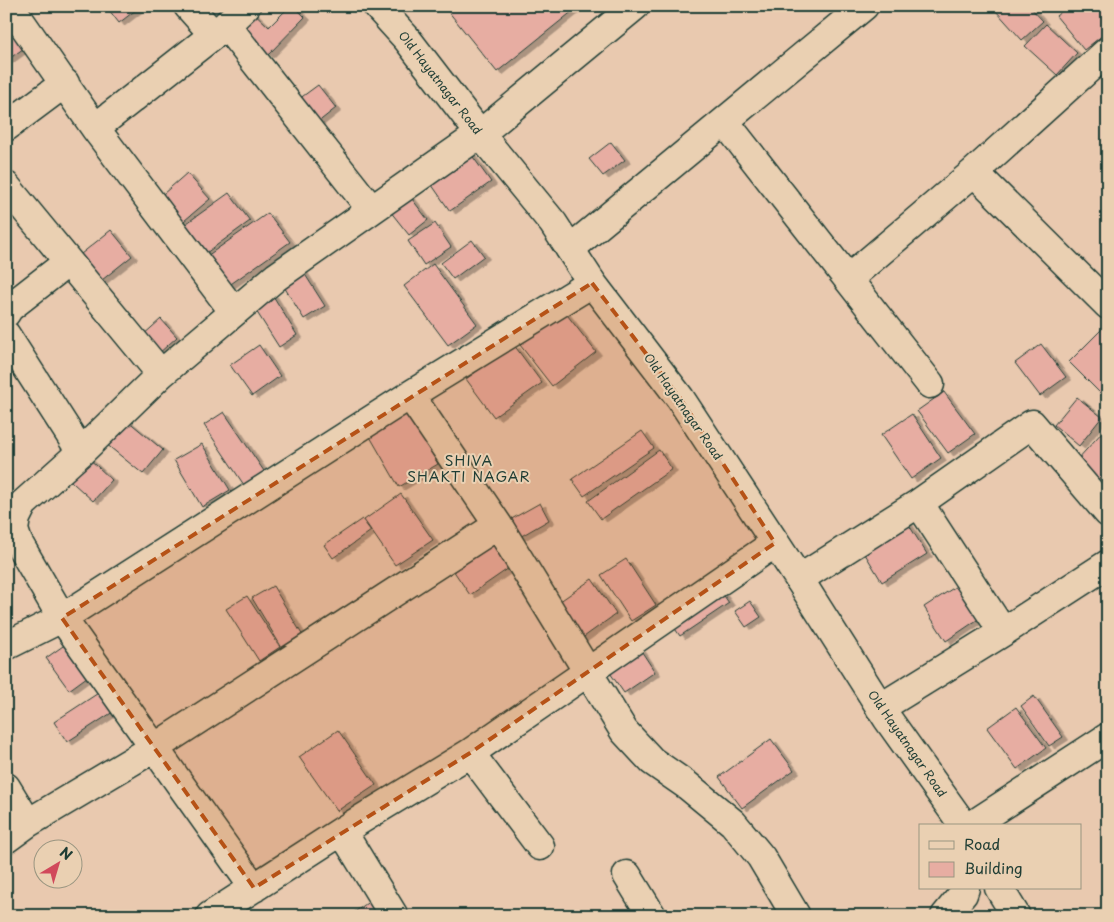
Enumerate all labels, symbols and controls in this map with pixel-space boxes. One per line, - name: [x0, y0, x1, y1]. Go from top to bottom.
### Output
- street label: Old Hayatnagar Road: [395, 27, 487, 138]
- street label: Old Hayatnagar Road: [640, 349, 728, 464]
- district label: SHIVA SHAKTI NAGAR: [407, 450, 531, 487]
- street label: Old Hayatnagar Road: [864, 686, 952, 801]
- legend: [919, 824, 1082, 890]
- text: Road: [964, 832, 1000, 855]
- north arrow: [32, 840, 82, 890]
- text: N: [55, 842, 77, 865]
- text: Building: [964, 856, 1023, 879]

